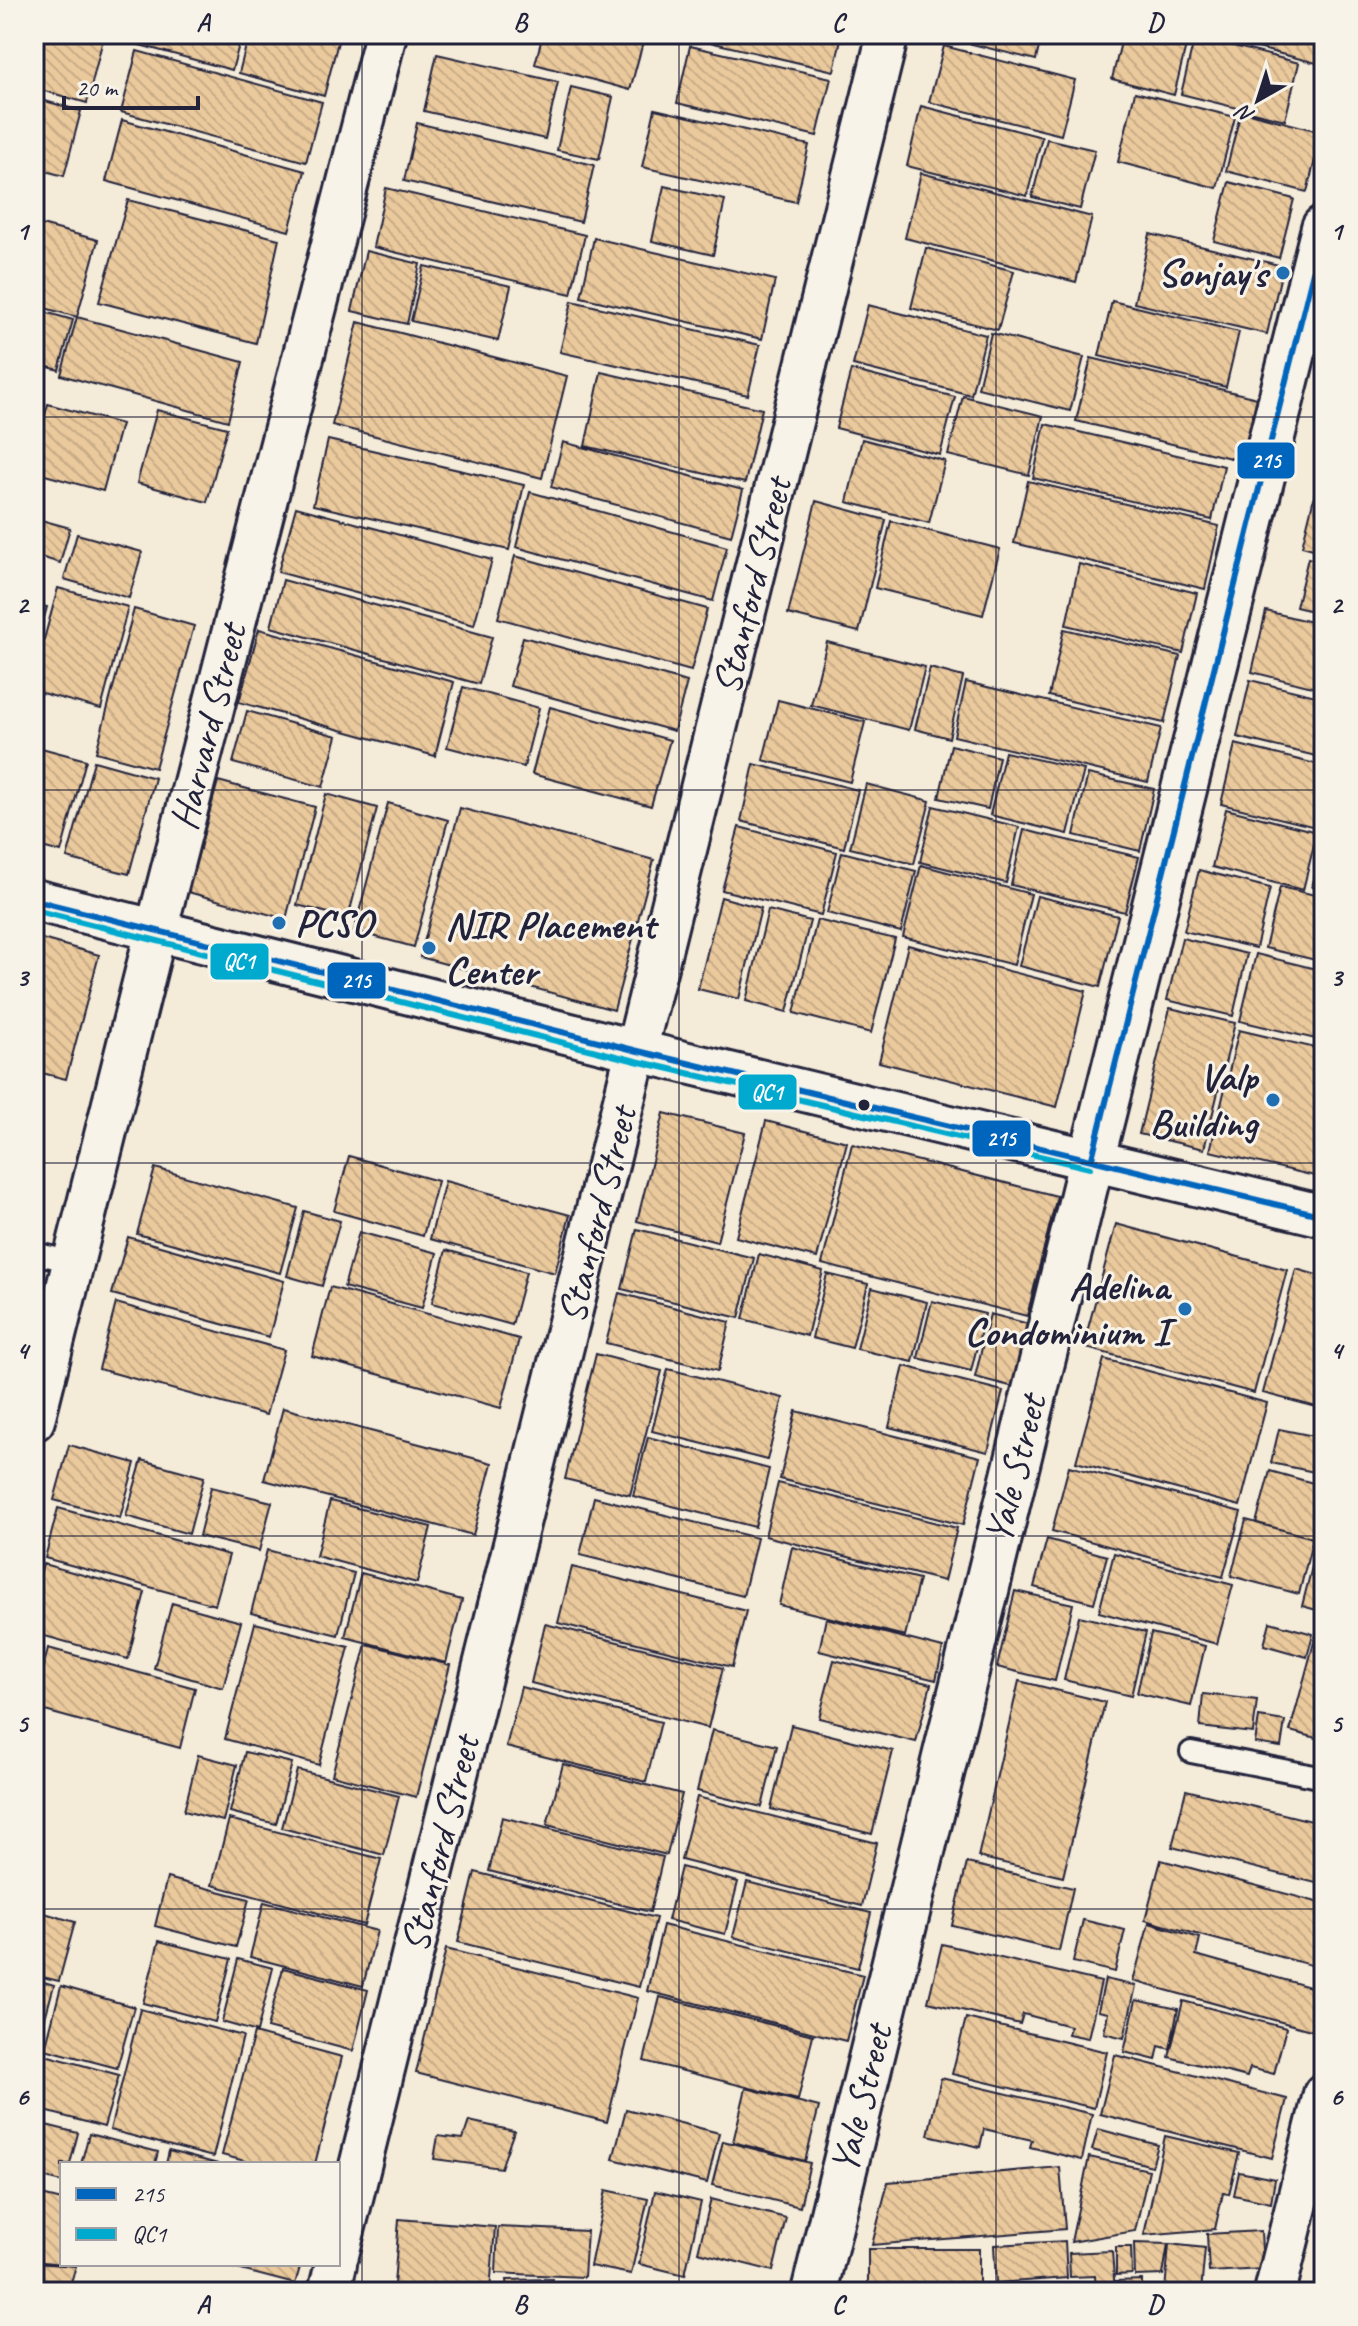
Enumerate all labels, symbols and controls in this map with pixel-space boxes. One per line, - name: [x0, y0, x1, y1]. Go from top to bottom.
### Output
- text: A: [196, 6, 211, 39]
- text: B: [513, 6, 529, 39]
- text: C: [832, 6, 848, 39]
- text: D: [1147, 6, 1165, 39]
- scale bar: [64, 60, 198, 110]
- north arrow: [1218, 60, 1298, 140]
- text: 20 m: [76, 73, 119, 103]
- text: N: [1229, 97, 1260, 130]
- text: 1: [16, 215, 31, 248]
- text: 1: [1330, 215, 1345, 248]
- place label: Sonjay's: [1158, 248, 1271, 298]
- marker: Sonjay's: [1274, 264, 1292, 282]
- line badge: 215: [1236, 441, 1296, 480]
- text: 215: [1251, 447, 1283, 475]
- street label: Stanford Street: [701, 469, 804, 699]
- text: 2: [16, 588, 30, 621]
- text: 2: [1330, 588, 1344, 621]
- street label: Harvard Street: [158, 616, 259, 835]
- place label: PCSO: [295, 898, 377, 948]
- place label: NIR Placement Center: [445, 900, 660, 996]
- marker: PCSO: [270, 914, 288, 932]
- marker: NIR Placement Center: [420, 939, 438, 957]
- line badge: QC1: [209, 942, 270, 981]
- text: QC1: [223, 948, 257, 976]
- text: 3: [16, 961, 30, 994]
- line badge: 215: [326, 961, 387, 1000]
- text: 3: [1330, 961, 1344, 994]
- text: 215: [341, 967, 373, 995]
- place label: Valp Building: [1149, 1052, 1260, 1148]
- line badge: QC1: [737, 1073, 798, 1111]
- text: QC1: [751, 1079, 785, 1107]
- marker: Valp Building: [1264, 1091, 1282, 1109]
- unlabelled marker: [856, 1097, 872, 1113]
- street label: Stanford Street: [546, 1098, 649, 1328]
- line badge: 215: [971, 1119, 1032, 1158]
- text: 215: [986, 1125, 1018, 1153]
- place label: Adelina Condominium I: [964, 1261, 1178, 1357]
- marker: Adelina Condominium I: [1176, 1300, 1194, 1318]
- text: 4: [16, 1334, 31, 1367]
- text: 4: [1330, 1334, 1345, 1367]
- street label: Yale Street: [973, 1386, 1058, 1548]
- text: 5: [16, 1707, 30, 1740]
- text: 5: [1330, 1707, 1344, 1740]
- street label: Stanford Street: [389, 1727, 492, 1957]
- street label: Yale Street: [819, 2016, 904, 2178]
- text: 6: [16, 2080, 30, 2113]
- text: 6: [1330, 2080, 1344, 2113]
- legend: [60, 2162, 340, 2266]
- text: 215: [132, 2179, 166, 2209]
- text: QC1: [132, 2219, 168, 2249]
- text: A: [196, 2288, 211, 2321]
- text: B: [513, 2288, 529, 2321]
- text: C: [832, 2288, 848, 2321]
- text: D: [1147, 2288, 1165, 2321]

